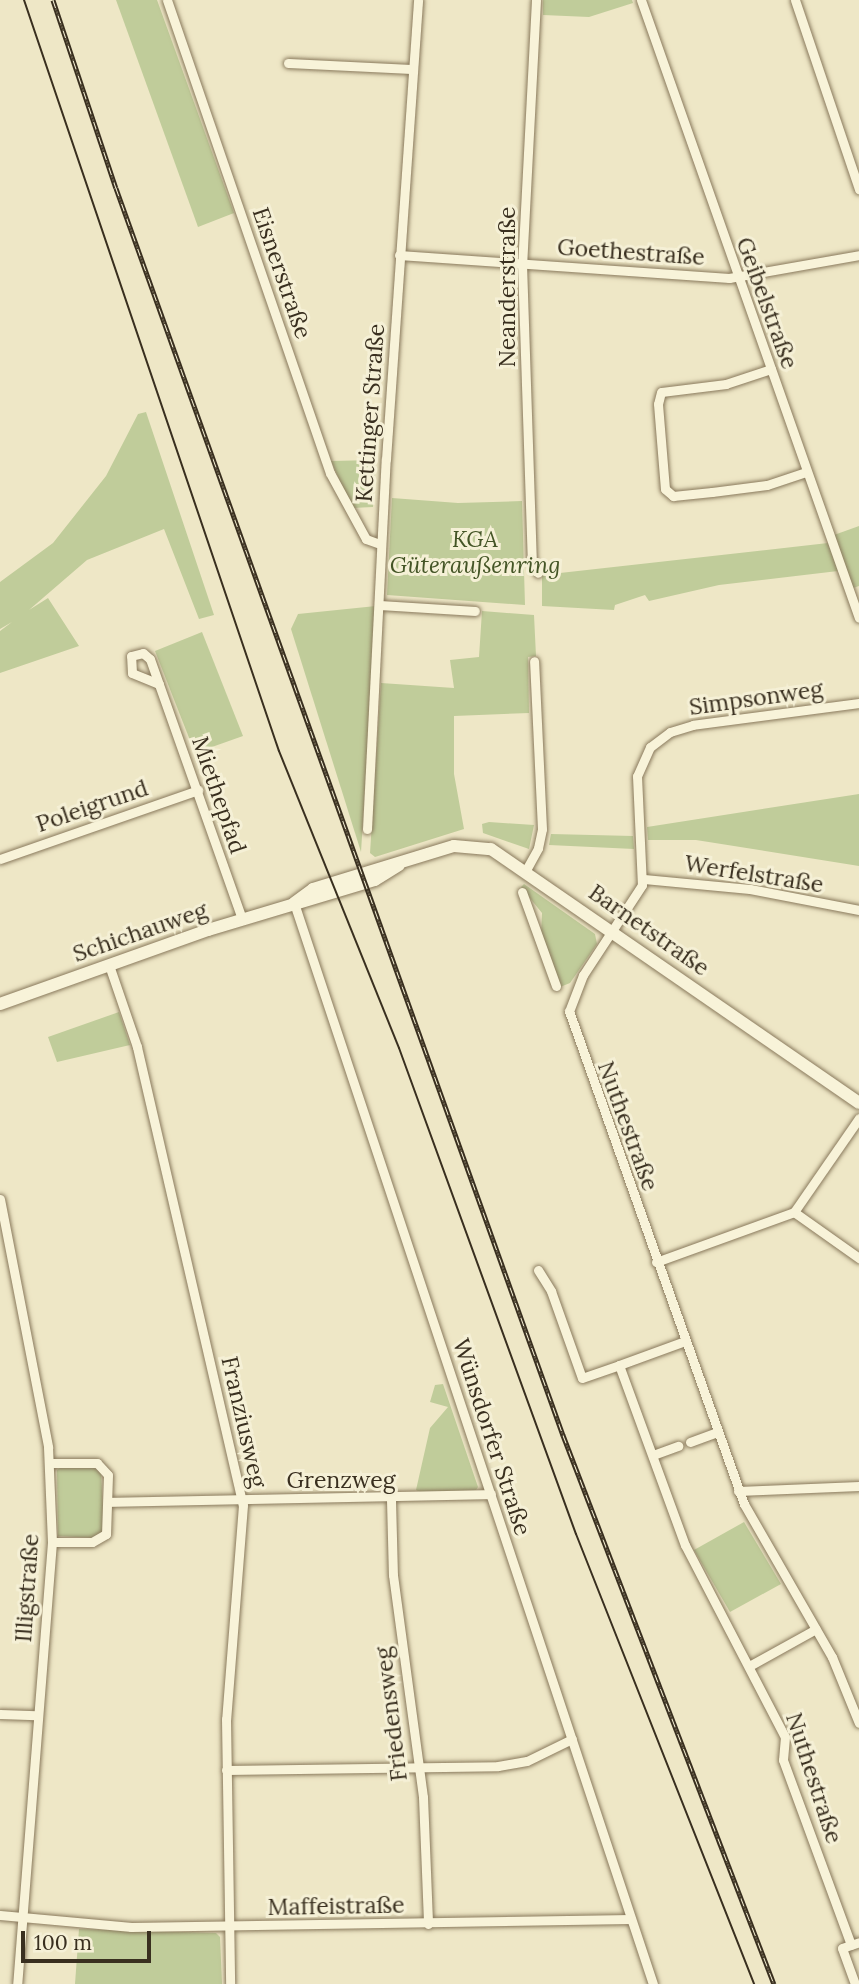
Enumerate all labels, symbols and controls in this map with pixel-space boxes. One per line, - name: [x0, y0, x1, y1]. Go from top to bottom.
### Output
- street label: Eisnerstraße: [247, 204, 317, 342]
- street label: Neanderstraße: [493, 206, 521, 368]
- street label: Goethestraße: [556, 233, 706, 271]
- street label: Geibelstraße: [730, 233, 804, 373]
- street label: Kettinger Straße: [350, 323, 390, 503]
- park label: KGA Güteraußenring: [390, 525, 560, 579]
- street label: Simpsonweg: [687, 675, 825, 721]
- street label: Miethepfad: [186, 733, 252, 857]
- street label: Poleigrund: [32, 774, 152, 838]
- street label: Werfelstraße: [683, 849, 825, 899]
- street label: Barnetstraße: [583, 878, 715, 982]
- street label: Schichauweg: [69, 896, 211, 968]
- street label: Nuthestraße: [592, 1058, 664, 1194]
- street label: Wünsdorfer Straße: [447, 1335, 537, 1539]
- street label: Franziusweg: [215, 1354, 273, 1490]
- street label: Grenzweg: [287, 1466, 395, 1494]
- street label: Illigstraße: [9, 1533, 45, 1643]
- street label: Friedensweg: [369, 1645, 413, 1783]
- street label: Nuthestraße: [780, 1709, 848, 1847]
- street label: Maffeistraße: [267, 1891, 405, 1921]
- scale bar: [24, 1918, 154, 1962]
- text: 100 m: [34, 1929, 92, 1956]

